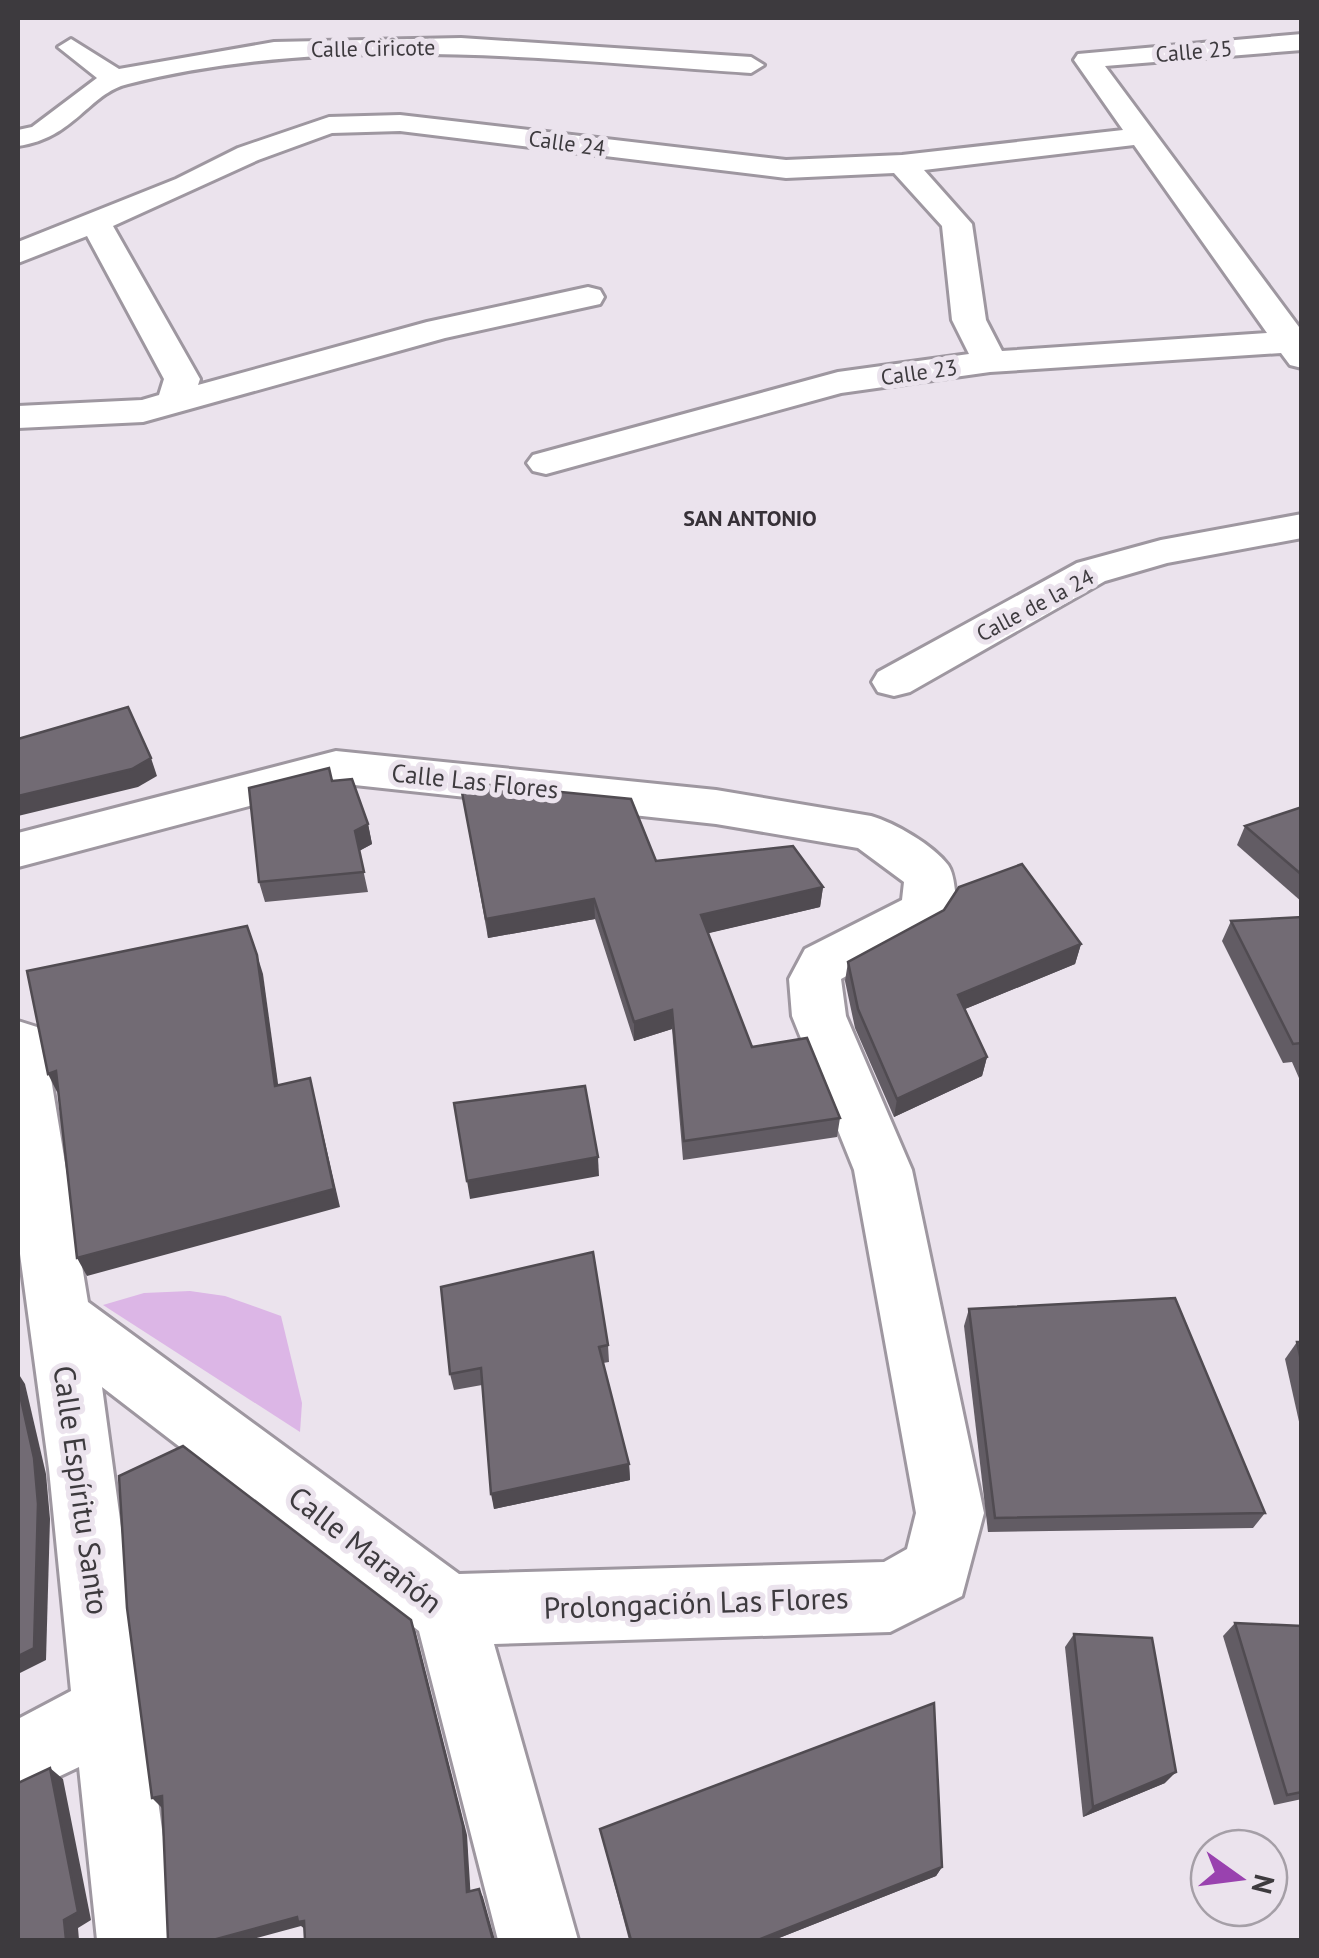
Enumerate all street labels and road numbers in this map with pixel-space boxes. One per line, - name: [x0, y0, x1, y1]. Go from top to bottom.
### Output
- street label: Calle Ciricote: [311, 33, 435, 63]
- street label: Calle 25: [1154, 34, 1234, 68]
- street label: Calle 24: [527, 124, 607, 162]
- street label: Calle 23: [879, 353, 959, 391]
- street label: Calle de la 24: [971, 562, 1099, 648]
- street label: Calle Las Flores: [390, 756, 560, 806]
- street label: Calle Espíritu Santo: [45, 1363, 119, 1617]
- street label: Calle Marañón: [281, 1477, 451, 1621]
- street label: Prolongación Las Flores: [543, 1577, 849, 1627]

